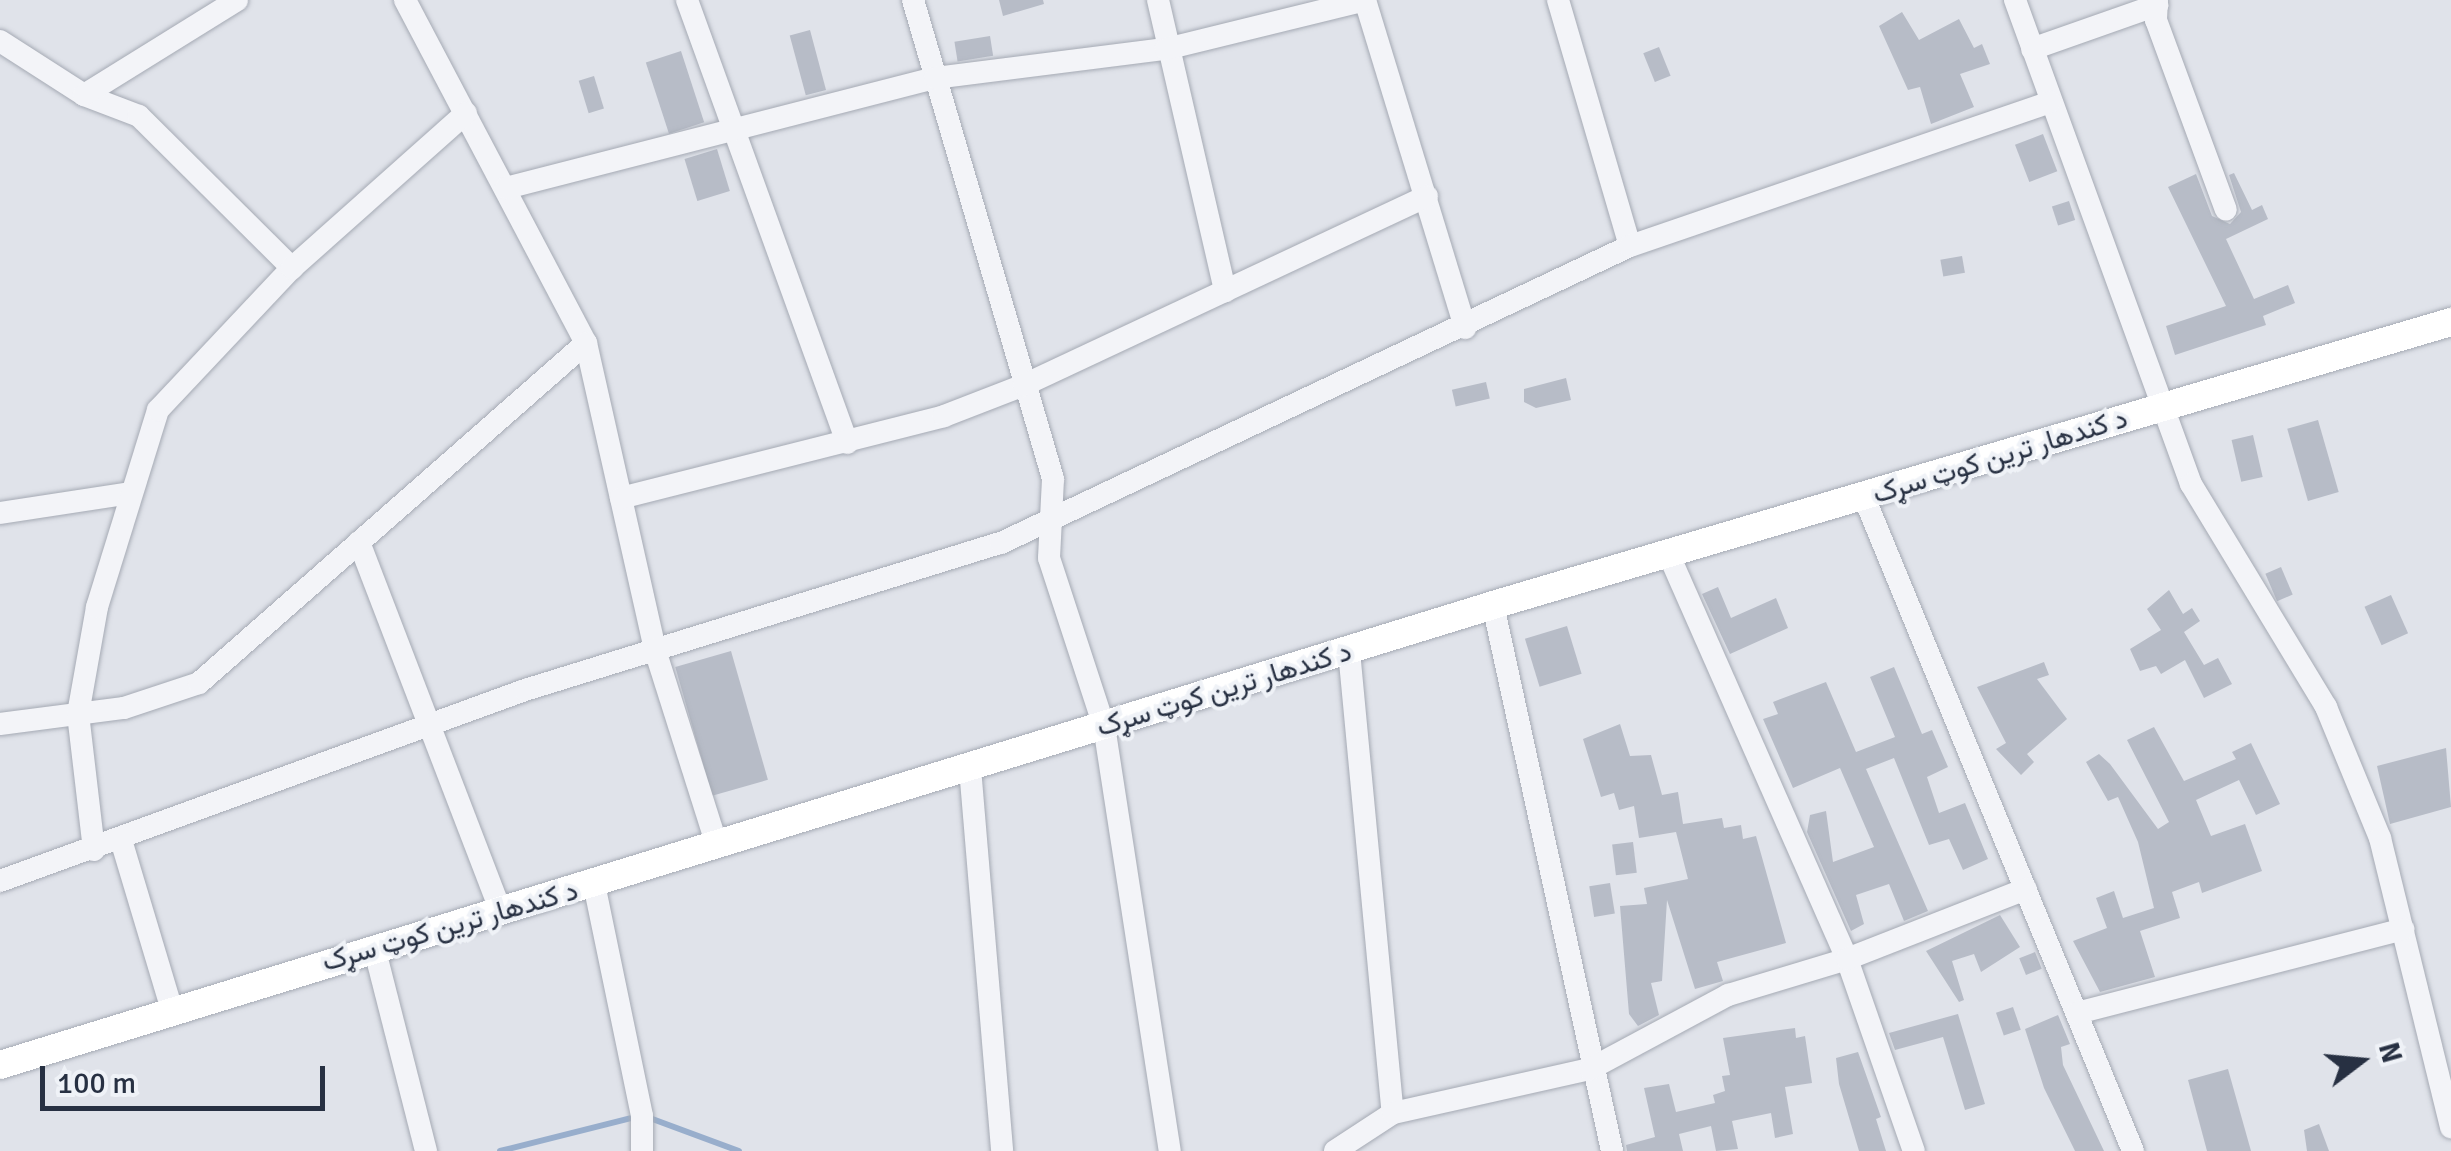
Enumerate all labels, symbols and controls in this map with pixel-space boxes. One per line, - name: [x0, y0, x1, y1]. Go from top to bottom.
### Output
- street label: د کندهار ترين کوټ سړک: [1869, 401, 2131, 511]
- street label: د کندهار ترين کوټ سړک: [1093, 634, 1355, 744]
- street label: د کندهار ترين کوټ سړک: [318, 873, 582, 979]
- north arrow: [2311, 1011, 2411, 1111]
- text: N: [2371, 1039, 2409, 1067]
- scale bar: [45, 1046, 330, 1108]
- text: 100 m: [57, 1065, 136, 1102]

